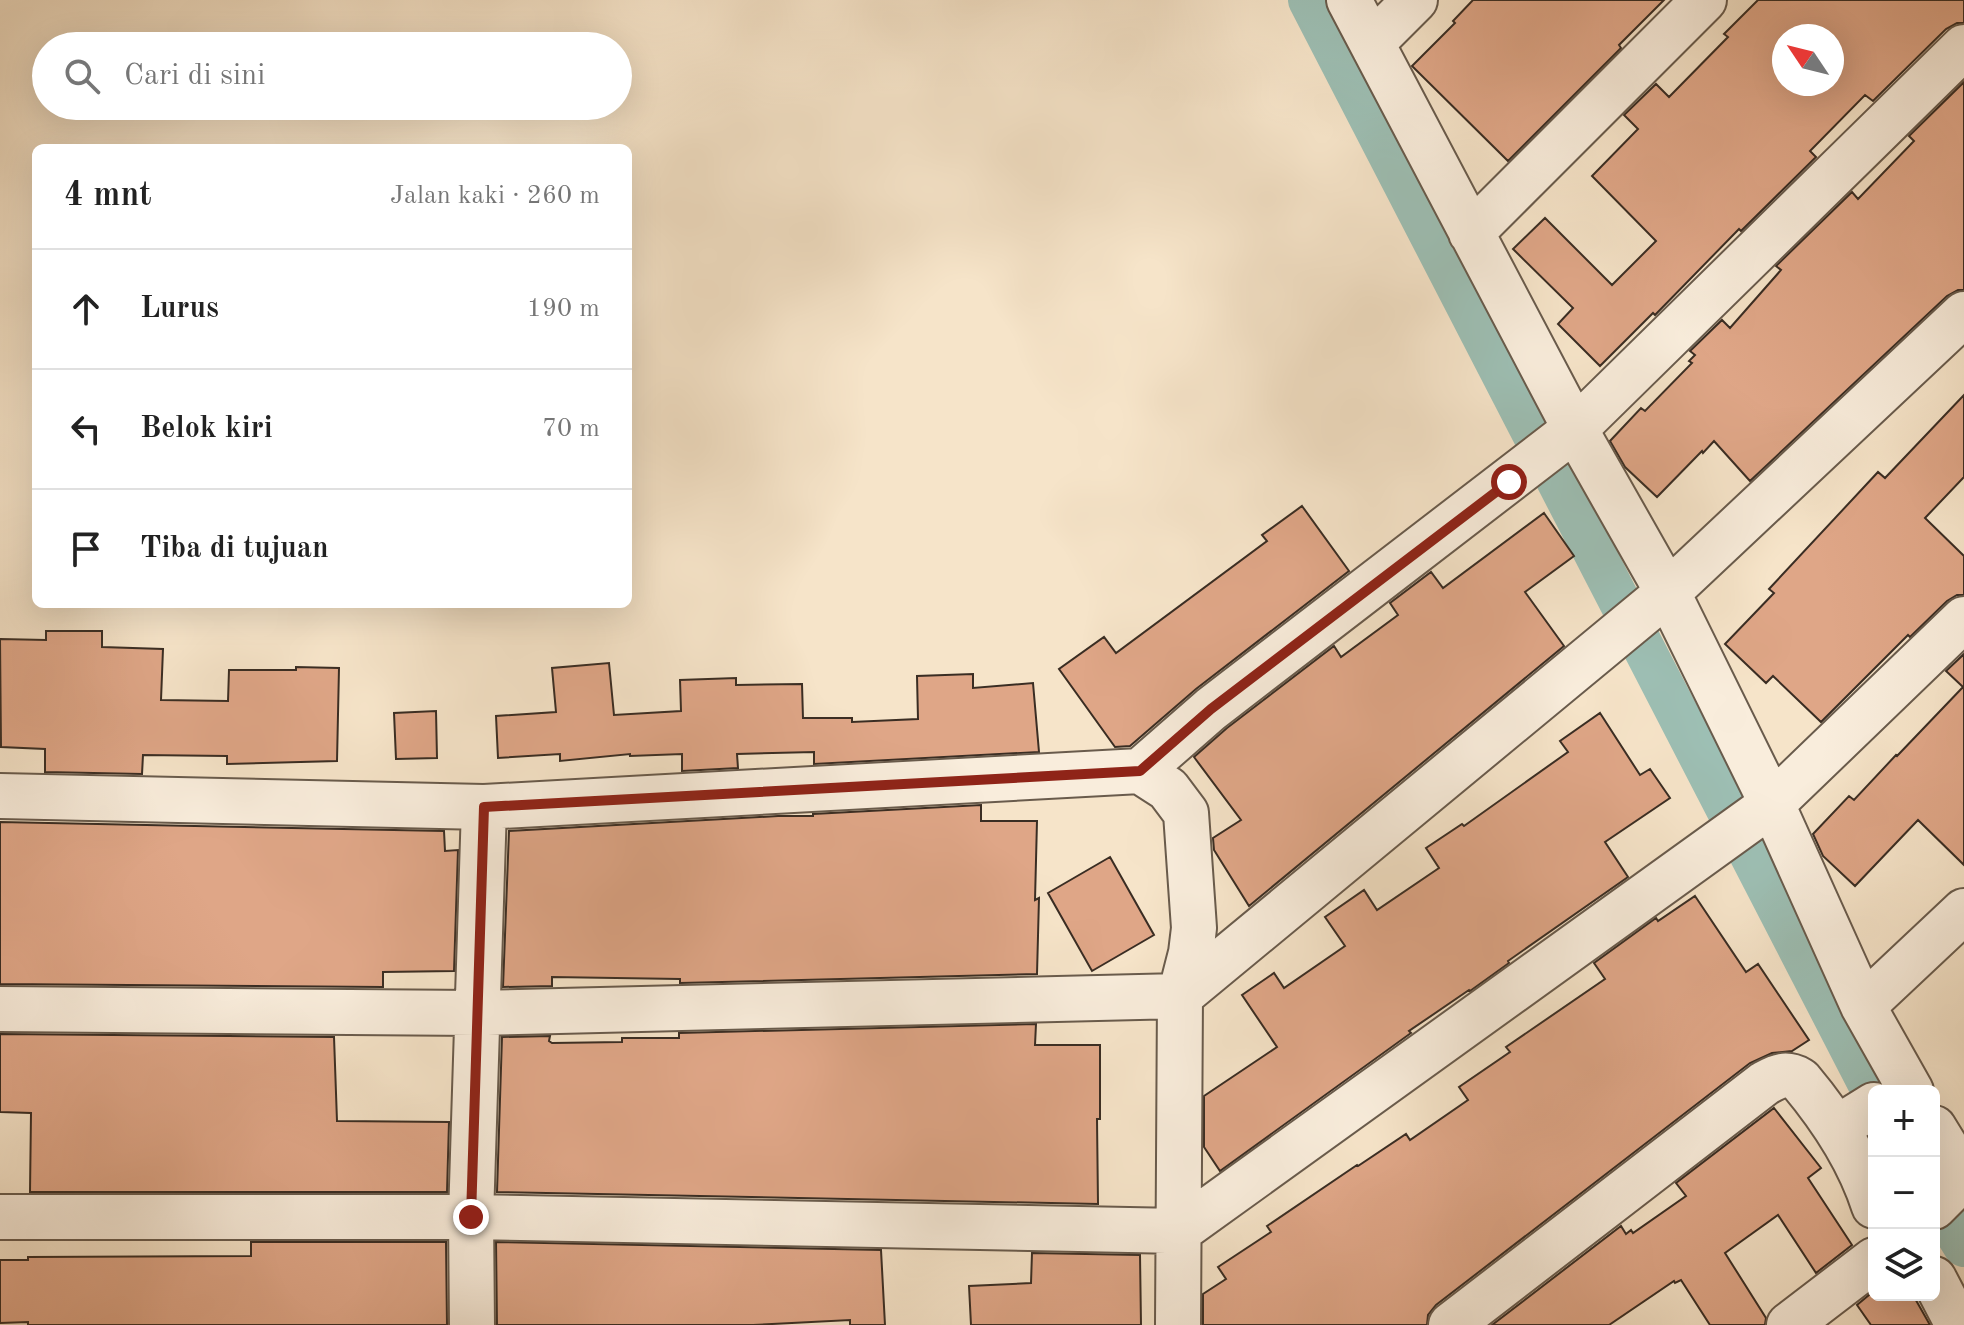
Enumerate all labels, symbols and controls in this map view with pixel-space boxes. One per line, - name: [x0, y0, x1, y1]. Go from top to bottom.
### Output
- north arrow: [1772, 24, 1844, 96]
- search box: [32, 32, 632, 120]
- icon: search: [60, 54, 104, 98]
- text: Cari di sini: [124, 61, 265, 91]
- text: 4 mnt: [64, 179, 152, 213]
- text: Jalan kaki · 260 m: [390, 183, 600, 209]
- icon: ahead: [64, 287, 108, 331]
- text: Lurus: [140, 294, 219, 324]
- text: 190 m: [527, 296, 600, 322]
- icon: left: [64, 407, 108, 451]
- text: Belok kiri: [140, 414, 273, 444]
- text: 70 m: [542, 416, 600, 442]
- route start: [1491, 464, 1527, 500]
- icon: arrive: [64, 527, 108, 571]
- text: Tiba di tujuan: [140, 534, 329, 564]
- map controls: [1868, 1085, 1940, 1301]
- button: +: [1868, 1085, 1940, 1157]
- button: −: [1868, 1157, 1940, 1229]
- route end: [453, 1199, 489, 1235]
- button: layers: [1868, 1229, 1940, 1301]

